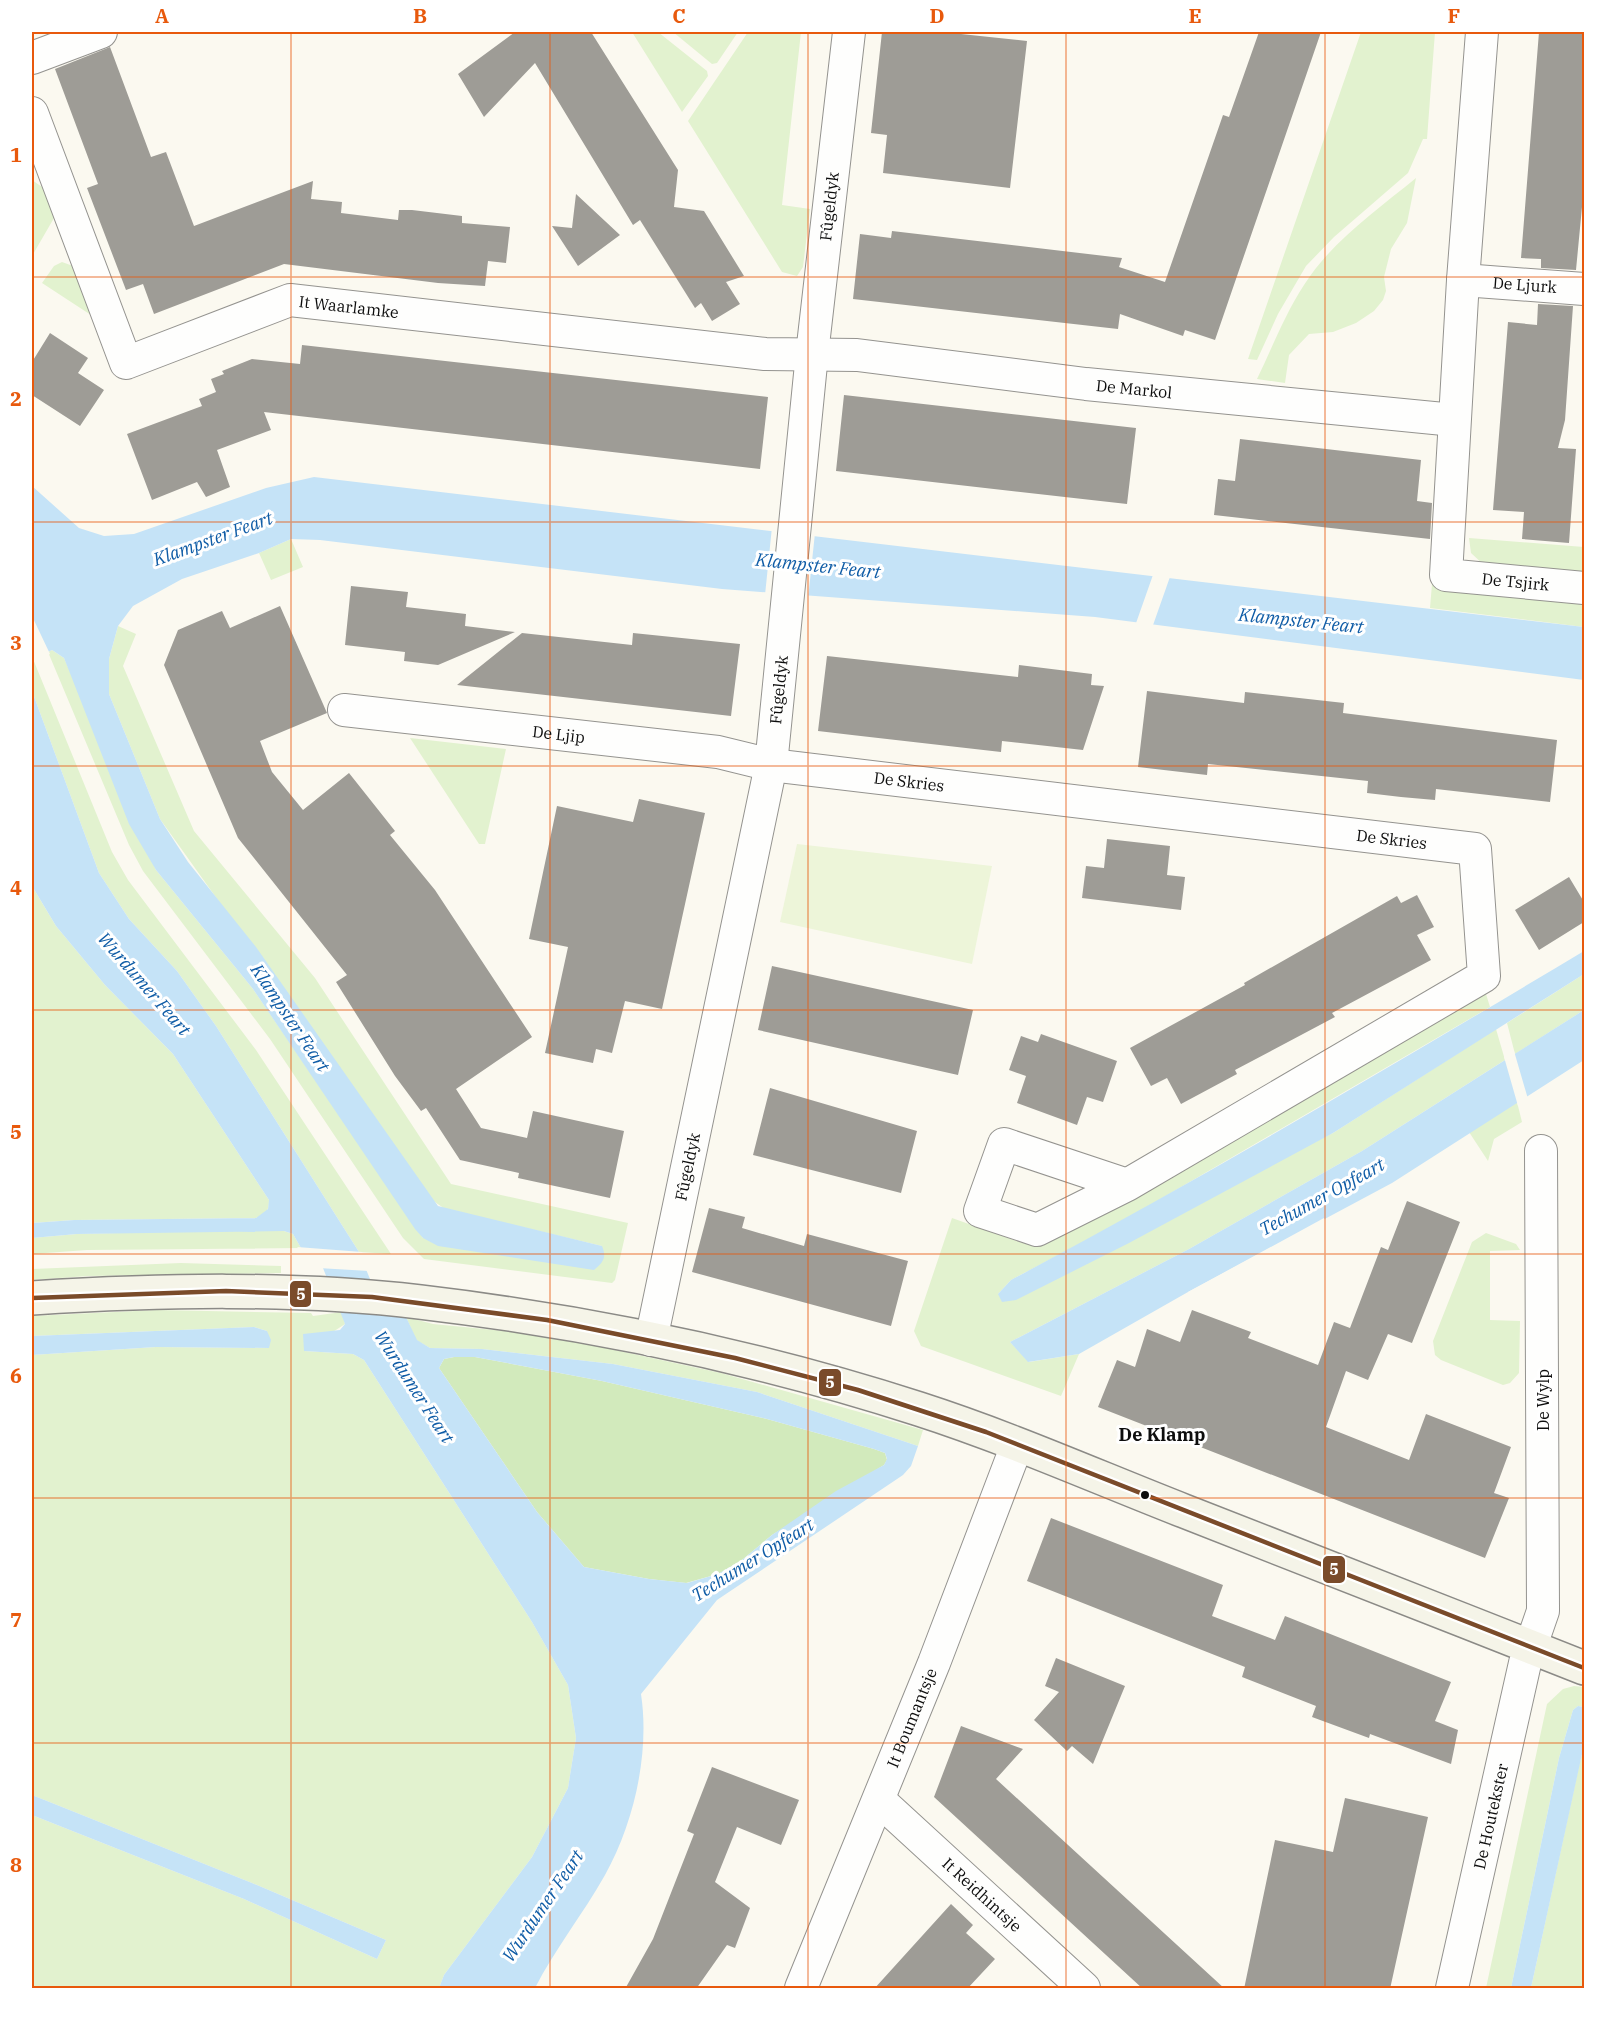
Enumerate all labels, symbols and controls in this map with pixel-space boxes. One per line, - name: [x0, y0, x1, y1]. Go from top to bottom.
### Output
- text: A: [155, 2, 169, 29]
- text: B: [413, 2, 427, 29]
- text: C: [672, 2, 686, 29]
- text: D: [929, 2, 945, 29]
- text: E: [1188, 2, 1202, 29]
- text: F: [1448, 2, 1460, 29]
- text: 1: [10, 141, 22, 168]
- street label: Fûgeldyk: [815, 170, 843, 242]
- street label: De Ljurk: [1492, 272, 1558, 297]
- street label: It Waarlamke: [298, 291, 400, 322]
- street label: De Markol: [1095, 375, 1173, 402]
- text: 2: [10, 385, 22, 412]
- water label: Klampster Feart: [149, 506, 276, 571]
- water label: Klampster Feart: [753, 547, 882, 584]
- street label: De Tsjirk: [1481, 568, 1551, 595]
- water label: Klampster Feart: [1236, 602, 1365, 639]
- text: 3: [10, 629, 22, 656]
- street label: Fûgeldyk: [765, 654, 792, 725]
- street label: De Ljip: [531, 721, 586, 747]
- street label: De Skries: [873, 767, 945, 796]
- street label: De Skries: [1355, 825, 1428, 853]
- text: 4: [10, 874, 22, 901]
- water label: Wurdumer Feart: [93, 927, 196, 1041]
- water label: Klampster Feart: [245, 958, 335, 1077]
- text: 5: [10, 1118, 22, 1145]
- street label: Fûgeldyk: [670, 1130, 704, 1203]
- water label: Techumer Opfeart: [1255, 1152, 1389, 1241]
- line badge: 5: [289, 1280, 312, 1308]
- text: 5: [296, 1284, 306, 1304]
- water label: Wurdumer Feart: [369, 1326, 460, 1448]
- text: 6: [10, 1362, 22, 1389]
- line badge: 5: [818, 1368, 842, 1397]
- street label: De Wylp: [1533, 1369, 1553, 1431]
- text: 5: [825, 1372, 835, 1392]
- district label: De Klamp: [1119, 1423, 1205, 1446]
- unlabelled marker: [1139, 1489, 1151, 1501]
- water label: Techumer Opfeart: [687, 1512, 819, 1606]
- line badge: 5: [1322, 1555, 1346, 1584]
- text: 5: [1329, 1559, 1339, 1579]
- text: 7: [10, 1606, 22, 1633]
- street label: It Boumantsje: [882, 1665, 941, 1770]
- street label: De Houtekster: [1469, 1762, 1512, 1871]
- water label: Wurdumer Feart: [497, 1845, 589, 1966]
- text: 8: [10, 1851, 22, 1878]
- street label: It Reidhintsje: [938, 1853, 1026, 1936]

